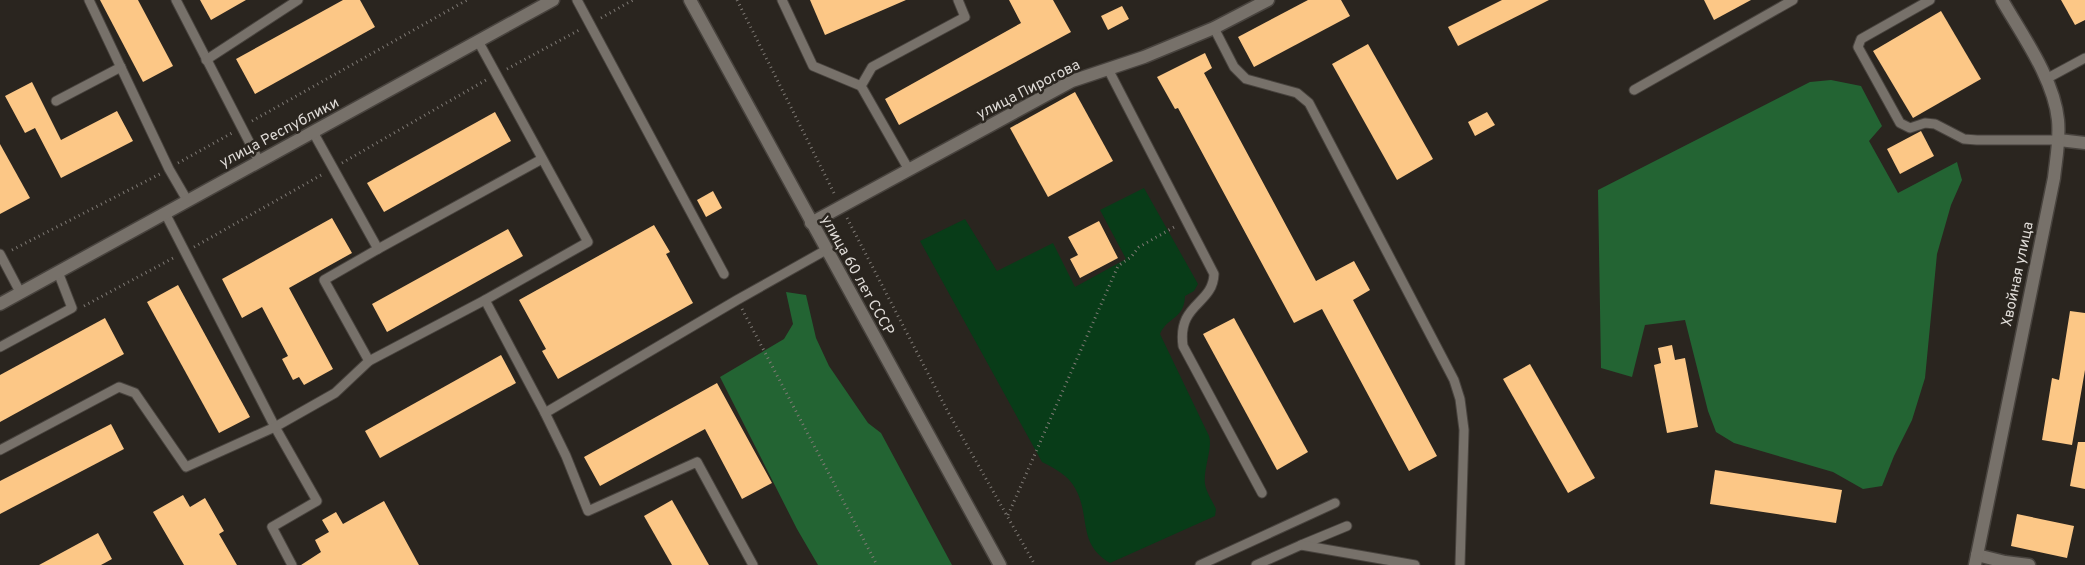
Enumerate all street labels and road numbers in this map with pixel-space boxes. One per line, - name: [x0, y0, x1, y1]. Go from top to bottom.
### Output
- street label: улица Пирогова: [974, 56, 1084, 125]
- street label: улица Республики: [217, 94, 343, 173]
- street label: улица 60 лет СССР: [816, 212, 898, 339]
- street label: Хвойная улица: [1998, 220, 2039, 329]

